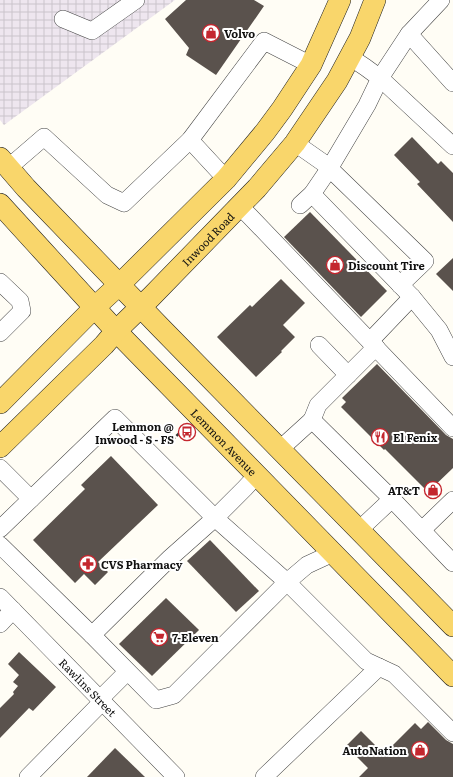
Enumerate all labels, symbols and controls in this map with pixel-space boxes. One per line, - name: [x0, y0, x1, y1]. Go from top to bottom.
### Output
- shop icon: Volvo: [201, 23, 221, 43]
- place label: Volvo: [224, 25, 255, 41]
- street label: Inwood Road: [178, 208, 238, 269]
- shop icon: Discount Tire: [325, 255, 345, 275]
- place label: Discount Tire: [348, 257, 425, 273]
- street label: Lemmon Avenue: [188, 405, 261, 479]
- place label: Lemmon @ Inwood - S - FS: [95, 418, 174, 447]
- bus stop icon: Lemmon @ Inwood - S - FS: [177, 422, 197, 442]
- restaurant icon: El Fenix: [370, 427, 390, 447]
- place label: El Fenix: [393, 429, 438, 445]
- shop icon: AT&T: [423, 480, 443, 500]
- place label: AT&T: [388, 482, 420, 498]
- pharmacy icon: CVS Pharmacy: [78, 554, 98, 574]
- place label: CVS Pharmacy: [101, 556, 183, 572]
- supermarket icon: 7-Eleven: [149, 627, 169, 647]
- place label: 7-Eleven: [172, 629, 219, 645]
- street label: Rawlins Street: [56, 654, 121, 720]
- shop icon: AutoNation: [410, 740, 430, 760]
- place label: AutoNation: [342, 742, 407, 758]

